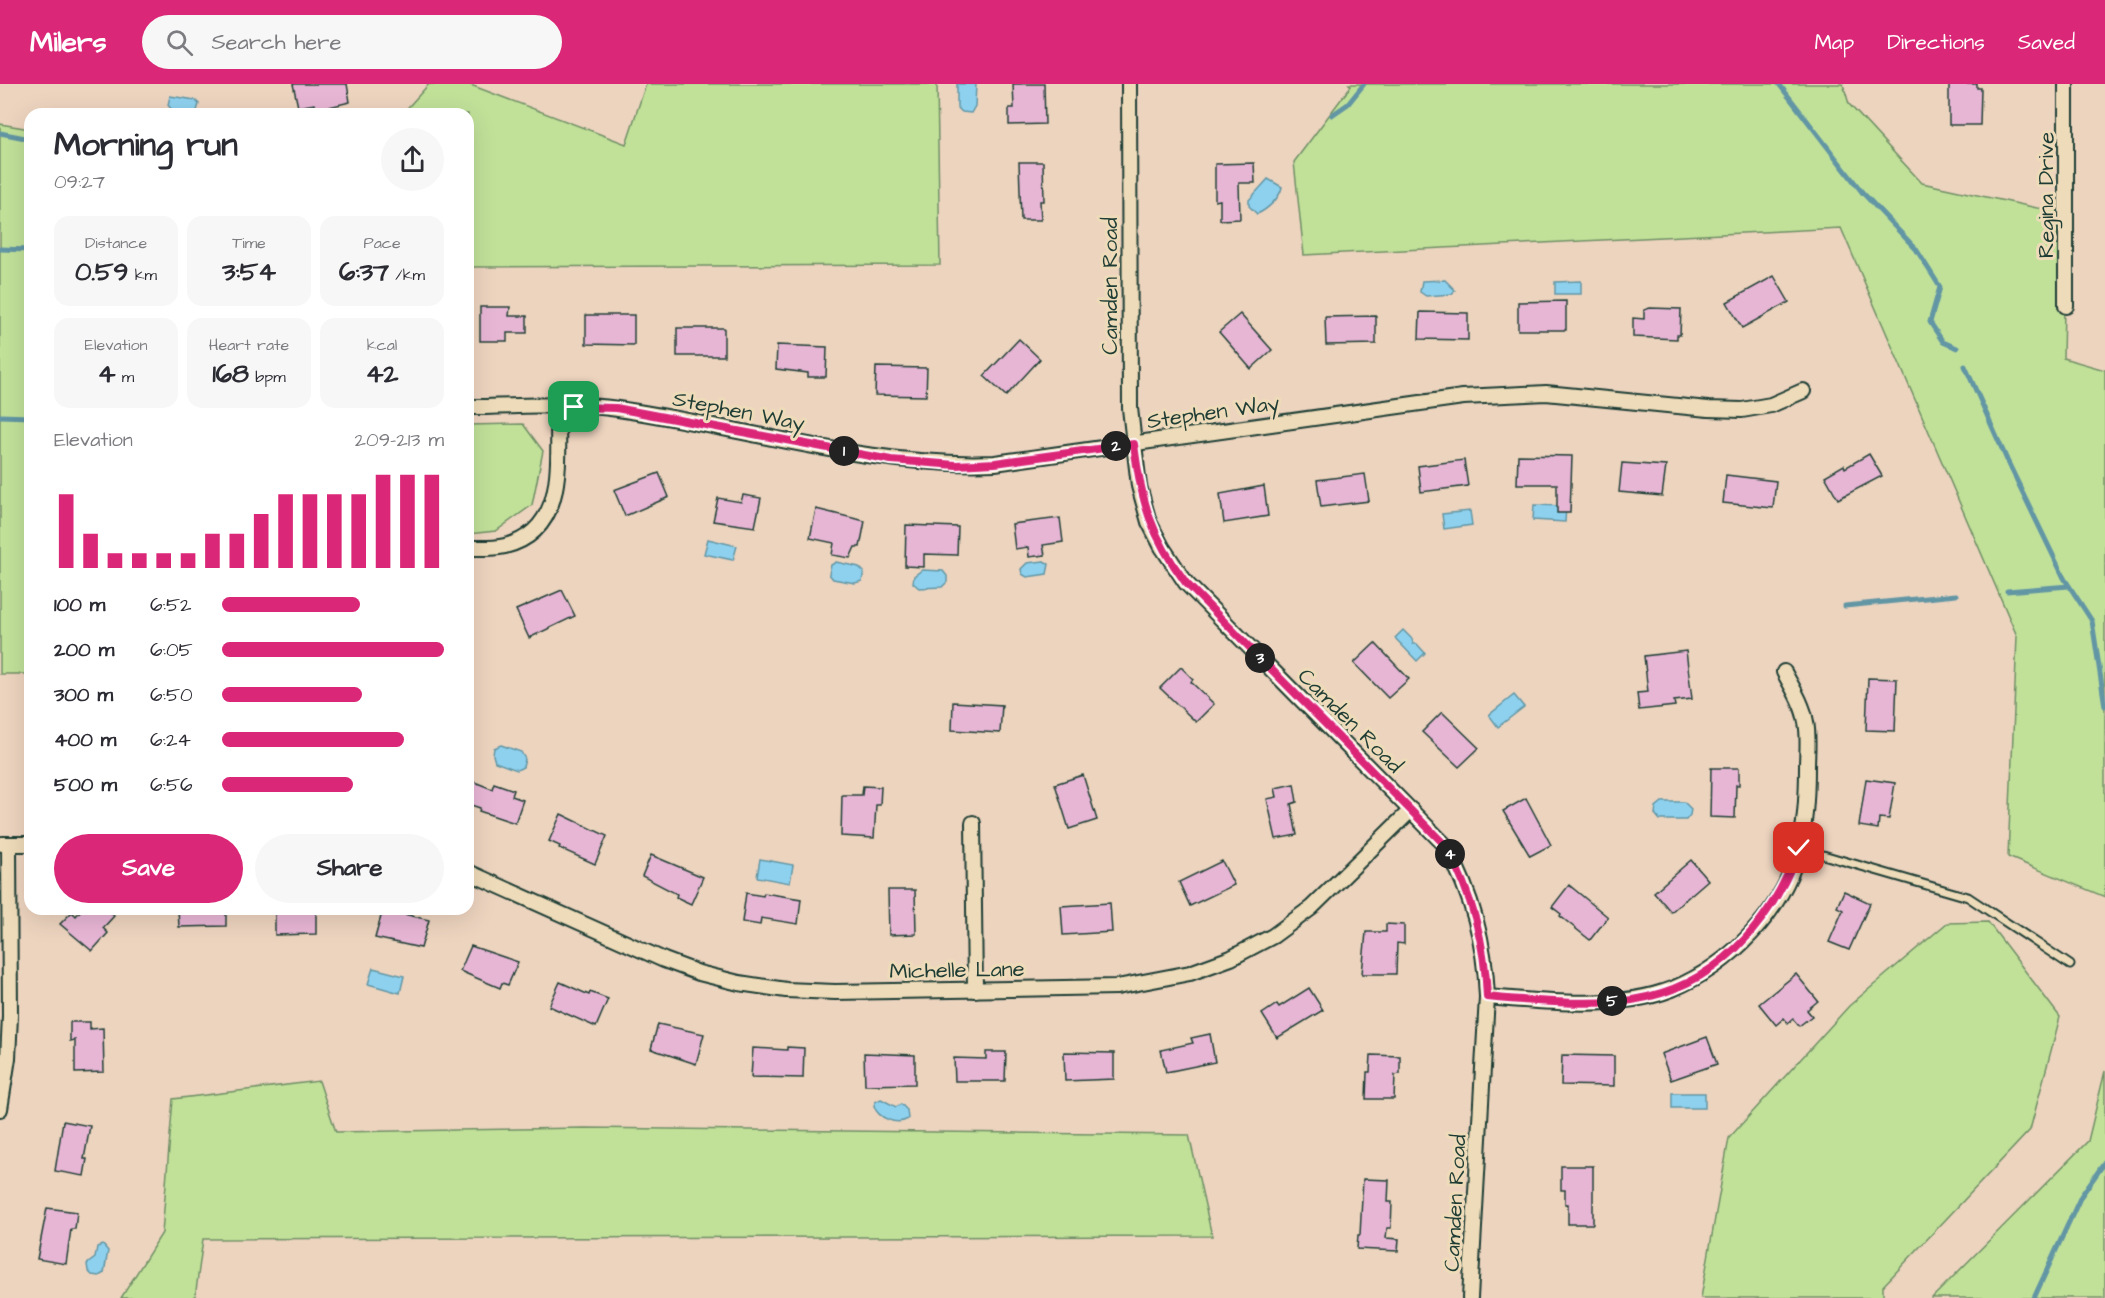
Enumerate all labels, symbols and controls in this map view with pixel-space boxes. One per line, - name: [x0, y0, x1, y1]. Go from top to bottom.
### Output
- search box: [142, 15, 562, 69]
- text: Milers: [30, 23, 106, 62]
- icon: search: [163, 26, 196, 59]
- text: Search here: [211, 27, 341, 58]
- text: Map: [1814, 28, 1854, 57]
- text: Directions: [1887, 28, 1985, 57]
- text: Saved: [2018, 28, 2075, 57]
- text: Morning run: [54, 122, 238, 168]
- button: share: [381, 128, 444, 191]
- street label: Regina Drive: [2031, 132, 2063, 258]
- text: 09:27: [54, 168, 105, 196]
- street label: Camden Road: [1095, 217, 1126, 355]
- text: Distance: [85, 232, 147, 254]
- text: Time: [232, 232, 266, 254]
- text: Pace: [363, 232, 401, 254]
- text: 0.59: [75, 254, 128, 290]
- text: 3:54: [222, 254, 276, 290]
- text: 6:37: [339, 254, 389, 290]
- text: km: [128, 264, 157, 286]
- text: /km: [389, 264, 425, 286]
- text: Elevation: [85, 334, 147, 356]
- text: Heart rate: [209, 334, 289, 356]
- text: kcal: [367, 334, 397, 356]
- text: 4: [98, 356, 115, 392]
- text: 168: [212, 356, 249, 392]
- text: 42: [366, 356, 398, 392]
- text: m: [115, 366, 134, 388]
- text: bpm: [249, 366, 286, 388]
- pin: [548, 381, 599, 432]
- street label: Stephen Way: [670, 383, 807, 440]
- street label: Stephen Way: [1145, 388, 1282, 438]
- icon: arrive: [557, 390, 590, 423]
- text: Elevation: [54, 426, 133, 454]
- text: 209–213 m: [355, 426, 444, 454]
- pin: 2: [1101, 431, 1131, 461]
- text: 2: [1111, 435, 1121, 457]
- pin: 1: [829, 436, 859, 466]
- text: 1: [843, 440, 845, 462]
- text: 100 m: [54, 591, 105, 619]
- text: 6:52: [150, 591, 191, 619]
- text: 200 m: [54, 636, 114, 664]
- text: 6:05: [150, 636, 193, 664]
- pin: 3: [1245, 643, 1275, 673]
- text: 3: [1256, 647, 1264, 669]
- street label: Camden Road: [1290, 662, 1409, 781]
- text: 300 m: [54, 681, 113, 709]
- text: 6:50: [150, 681, 193, 709]
- text: 400 m: [54, 726, 116, 754]
- text: 6:24: [150, 726, 191, 754]
- text: 500 m: [54, 771, 117, 799]
- text: 6:56: [150, 771, 193, 799]
- pin: [1773, 822, 1824, 873]
- icon: check: [1782, 831, 1815, 864]
- button: Save: [54, 834, 243, 903]
- button: Share: [255, 834, 444, 903]
- pin: 4: [1435, 839, 1465, 869]
- text: 4: [1445, 843, 1455, 865]
- street label: Michelle Lane: [889, 954, 1025, 987]
- pin: 5: [1597, 986, 1627, 1016]
- text: 5: [1606, 990, 1618, 1012]
- street label: Camden Road: [1436, 1134, 1475, 1273]

